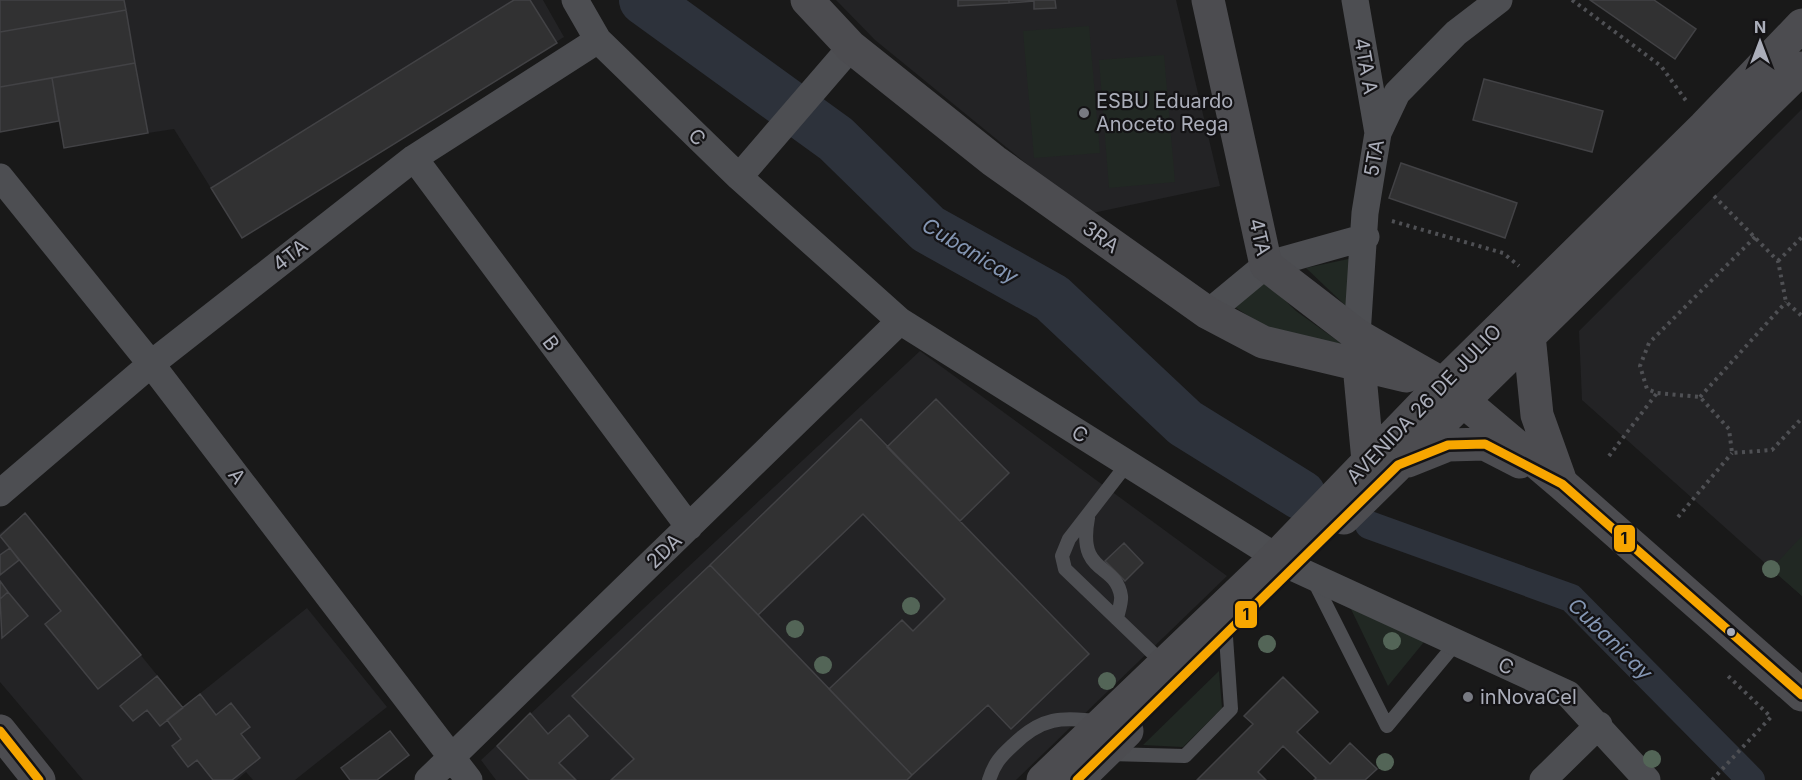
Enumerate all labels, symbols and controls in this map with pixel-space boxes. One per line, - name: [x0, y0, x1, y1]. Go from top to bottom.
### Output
- north arrow: [1730, 12, 1790, 72]
- text: N: [1754, 17, 1766, 37]
- street label: 4TA A: [1349, 36, 1383, 97]
- place label: ESBU Eduardo Anoceto Rega: [1096, 89, 1233, 136]
- marker: ESBU Eduardo Anoceto Rega: [1077, 106, 1091, 120]
- street label: C: [683, 123, 711, 151]
- street label: 5TA: [1359, 137, 1389, 178]
- water label: Cubanicay: [918, 212, 1024, 290]
- street label: 3RA: [1078, 216, 1124, 258]
- street label: 4TA: [1244, 216, 1276, 258]
- street label: 4TA: [268, 234, 312, 276]
- street label: AVENIDA 26 DE JULIO: [1342, 319, 1506, 489]
- street label: B: [537, 331, 565, 355]
- street label: C: [1067, 420, 1093, 448]
- street label: A: [223, 463, 251, 489]
- line badge: 1: [1613, 524, 1636, 553]
- street label: 2DA: [641, 528, 687, 573]
- text: 1: [1621, 528, 1627, 548]
- water label: Cubanicay: [1563, 592, 1659, 686]
- line badge: 1: [1234, 600, 1258, 629]
- text: 1: [1243, 604, 1249, 624]
- unlabelled marker: [1725, 626, 1737, 638]
- street label: C: [1494, 652, 1518, 680]
- place label: inNovaCel: [1480, 685, 1577, 709]
- marker: inNovaCel: [1461, 690, 1475, 704]

